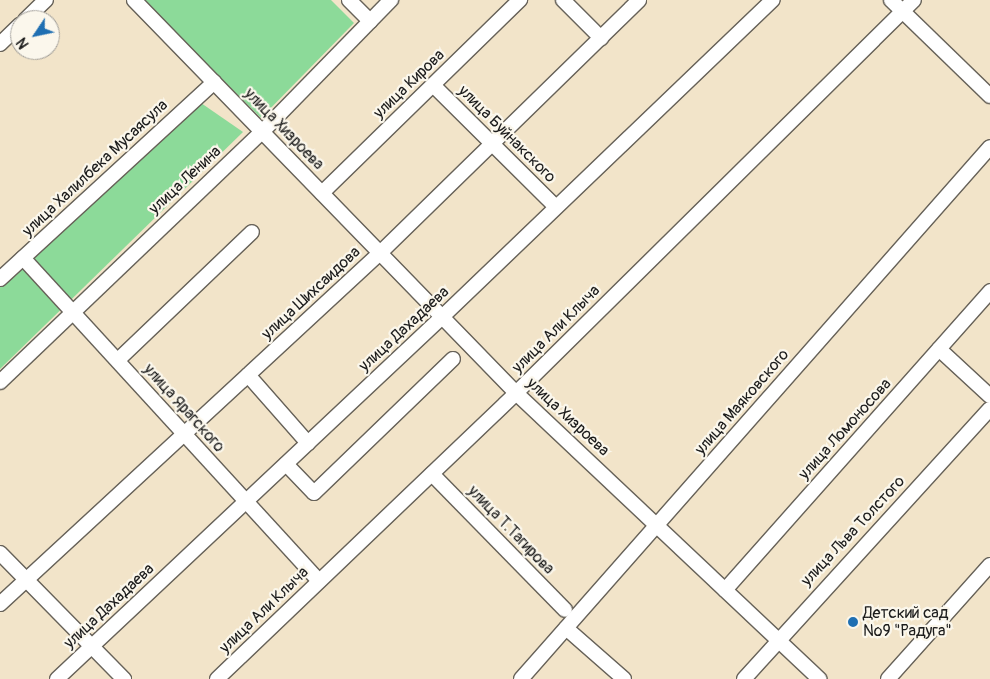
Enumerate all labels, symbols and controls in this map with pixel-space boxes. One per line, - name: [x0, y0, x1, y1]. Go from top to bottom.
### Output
- north arrow: [10, 10, 60, 60]
- text: N: [13, 34, 33, 52]
- street label: улица Кирова: [370, 45, 448, 123]
- street label: улица Буйнакского: [454, 81, 560, 187]
- street label: улица Хизроева: [240, 84, 328, 174]
- street label: улица Халилбека Мусаясула: [18, 96, 172, 240]
- street label: улица Ленина: [145, 142, 225, 218]
- street label: улица Шихсаидова: [258, 242, 364, 344]
- street label: улица Али Клыча: [508, 281, 604, 377]
- street label: улица Дахадаева: [355, 282, 453, 376]
- street label: улица Маяковского: [691, 345, 793, 459]
- street label: улица Ярагского: [139, 360, 229, 456]
- street label: улица Хизроева: [523, 374, 613, 460]
- street label: улица Ломоносова: [795, 375, 895, 483]
- street label: улица Льва Толстого: [797, 472, 909, 590]
- street label: улица Т.Тагирова: [464, 482, 558, 578]
- street label: улица Дахадаева: [60, 559, 158, 653]
- street label: улица Али Клыча: [216, 563, 312, 657]
- place label: Детский сад №9 "Радуга": [863, 603, 952, 641]
- marker: Детский сад №9 "Радуга": [847, 616, 859, 628]

